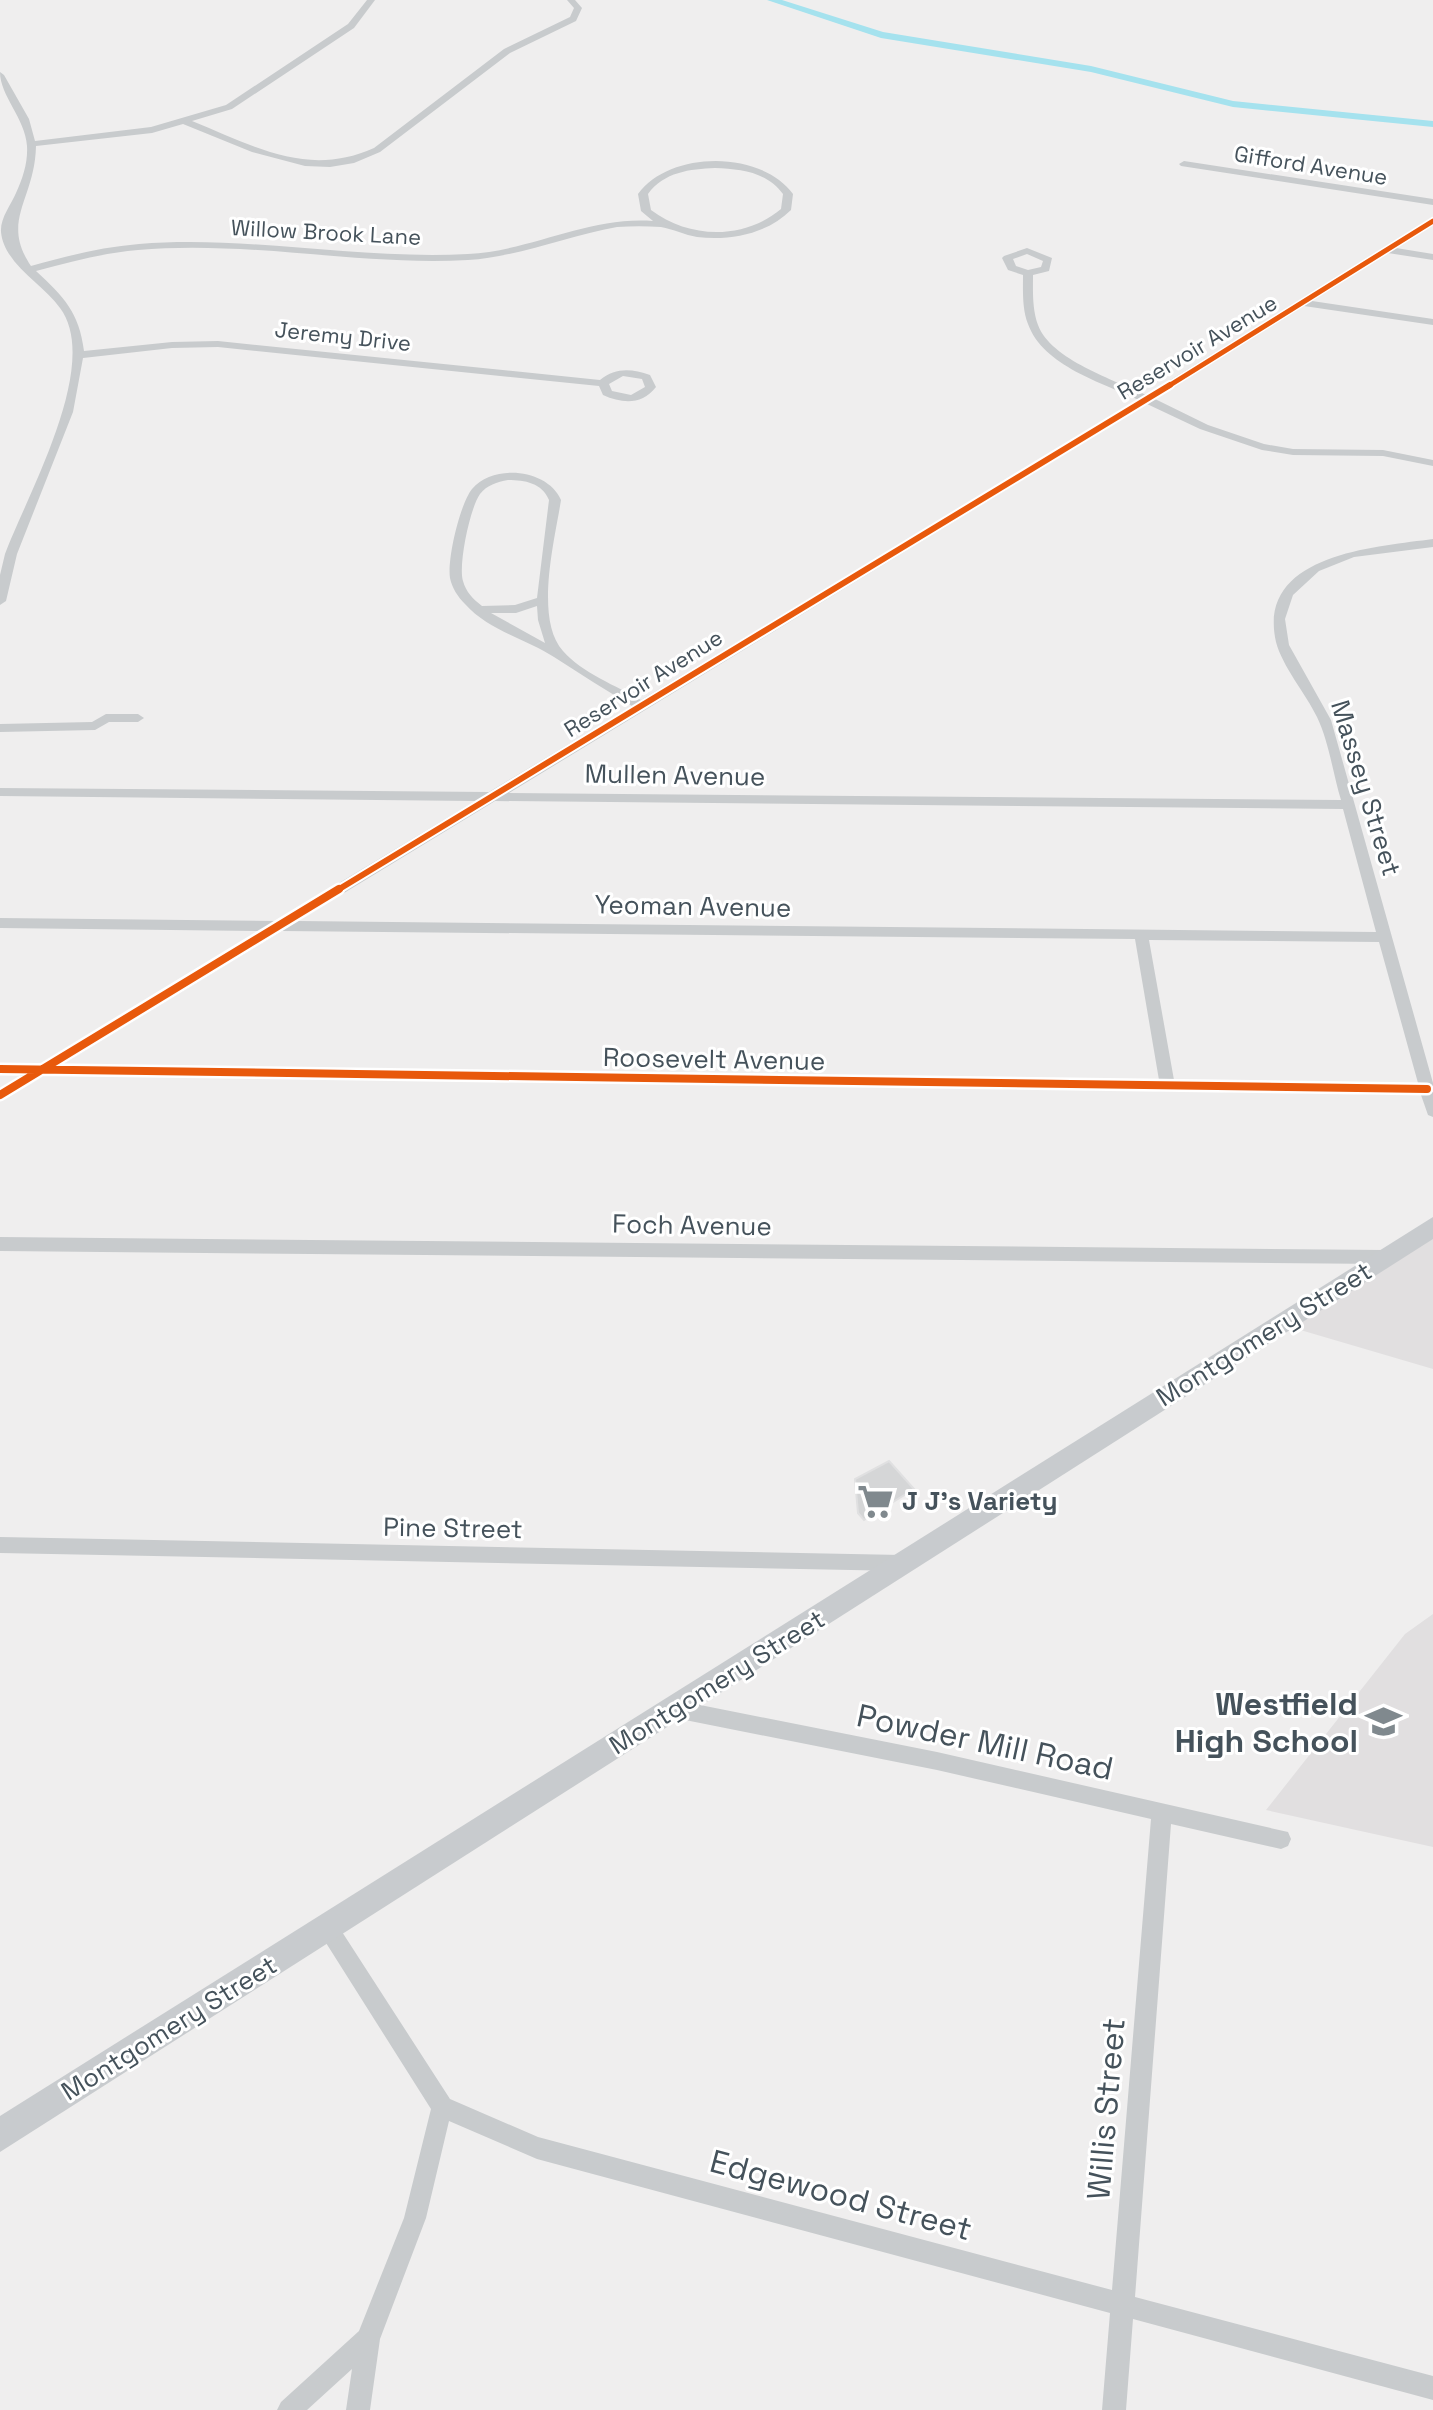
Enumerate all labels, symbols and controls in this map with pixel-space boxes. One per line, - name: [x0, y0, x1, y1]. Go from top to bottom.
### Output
- street label: Gifford Avenue: [1232, 139, 1390, 191]
- street label: Willow Brook Lane: [230, 213, 422, 251]
- street label: Reservoir Avenue: [1112, 288, 1282, 406]
- street label: Jeremy Drive: [273, 315, 413, 357]
- street label: Reservoir Avenue: [559, 623, 727, 743]
- street label: Massey Street: [1323, 696, 1409, 880]
- street label: Mullen Avenue: [584, 756, 766, 794]
- street label: Yeoman Avenue: [594, 887, 792, 925]
- street label: Roosevelt Avenue: [602, 1040, 826, 1078]
- street label: Foch Avenue: [612, 1207, 772, 1243]
- street label: Montgomery Street: [1150, 1254, 1378, 1414]
- supermarket icon: J J's Variety: [857, 1482, 895, 1520]
- place label: J J's Variety: [902, 1484, 1058, 1518]
- street label: Pine Street: [383, 1510, 523, 1546]
- street label: Montgomery Street: [603, 1602, 831, 1762]
- place label: Westfield High School: [1175, 1684, 1358, 1761]
- street label: Powder Mill Road: [853, 1695, 1117, 1789]
- school or university icon: Westfield High School: [1365, 1703, 1403, 1741]
- street label: Montgomery Street: [55, 1948, 283, 2108]
- street label: Willis Street: [1078, 2016, 1134, 2202]
- street label: Edgewood Street: [706, 2141, 976, 2249]

